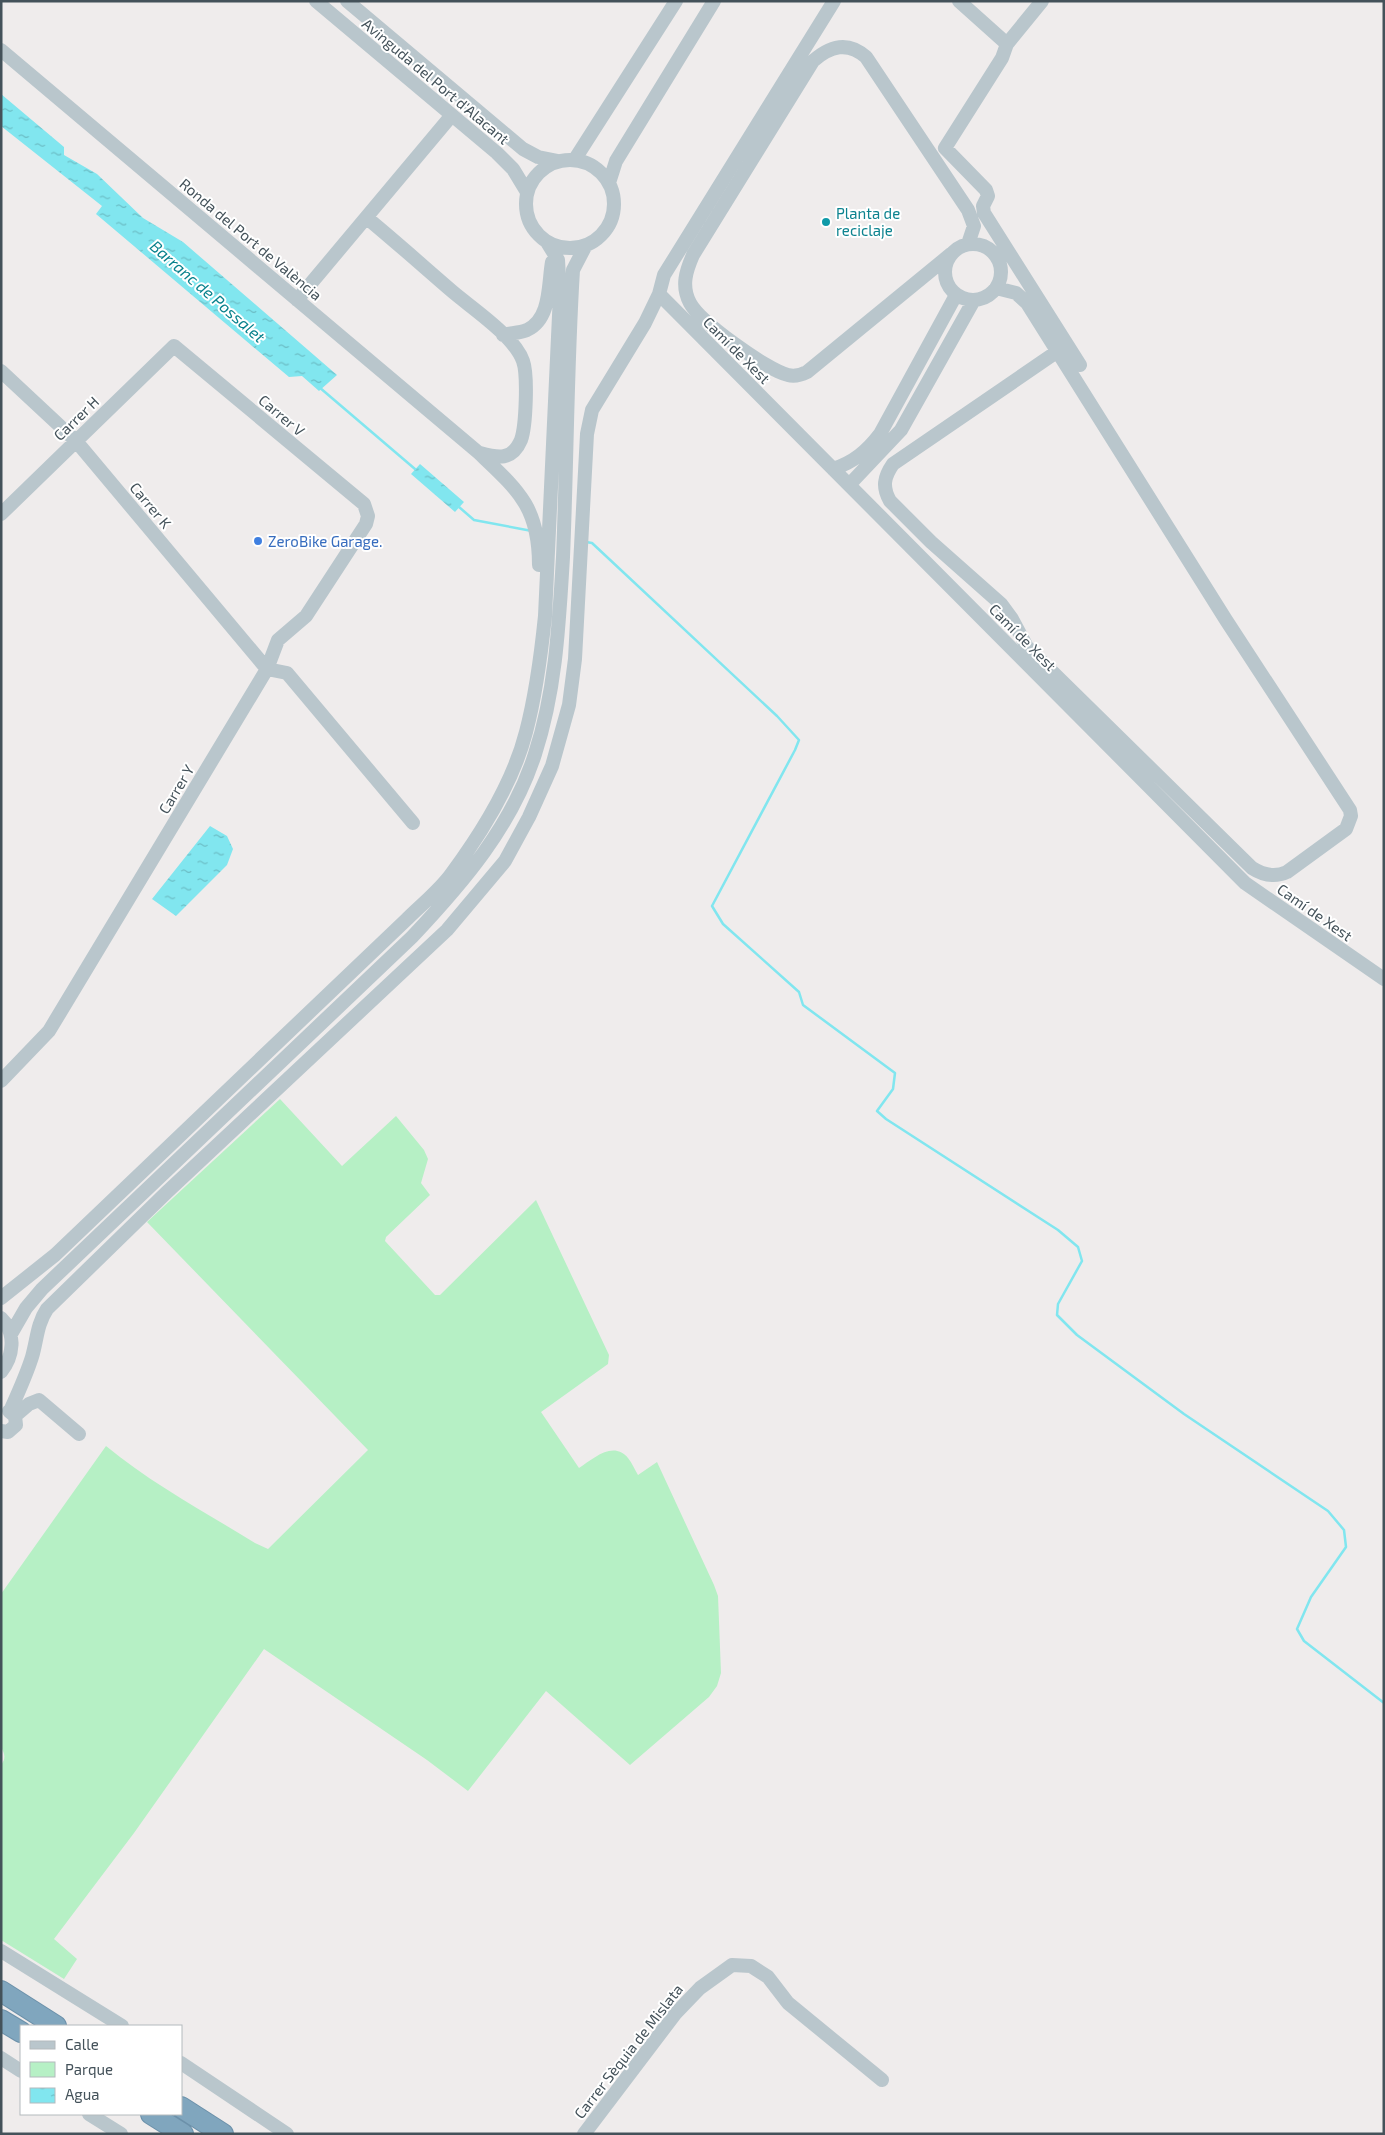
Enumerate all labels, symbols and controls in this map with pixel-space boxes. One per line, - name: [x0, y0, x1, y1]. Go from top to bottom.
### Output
- street label: Avinguda del Port d'Alacant: [359, 14, 513, 148]
- street label: Ronda del Port de València: [176, 174, 326, 304]
- place label: Planta de reciclaje: [836, 204, 900, 240]
- marker: Planta de reciclaje: [820, 216, 832, 228]
- water label: Barranc de Possalet: [147, 236, 270, 347]
- street label: Camí de Xest: [700, 313, 774, 387]
- street label: Carrer V: [255, 391, 309, 439]
- street label: Carrer H: [50, 392, 102, 444]
- street label: Carrer K: [127, 478, 176, 532]
- place label: ZeroBike Garage.: [268, 532, 382, 550]
- marker: ZeroBike Garage.: [252, 535, 264, 547]
- street label: Camí de Xest: [986, 600, 1060, 674]
- street label: Carrer Y: [154, 761, 198, 817]
- street label: Camí de Xest: [1274, 880, 1356, 945]
- street label: Carrer Sèquia de Mislata: [570, 1980, 686, 2122]
- legend: [20, 2025, 182, 2115]
- text: Calle: [65, 2035, 99, 2053]
- text: Parque: [65, 2060, 113, 2078]
- text: Agua: [65, 2085, 100, 2103]

